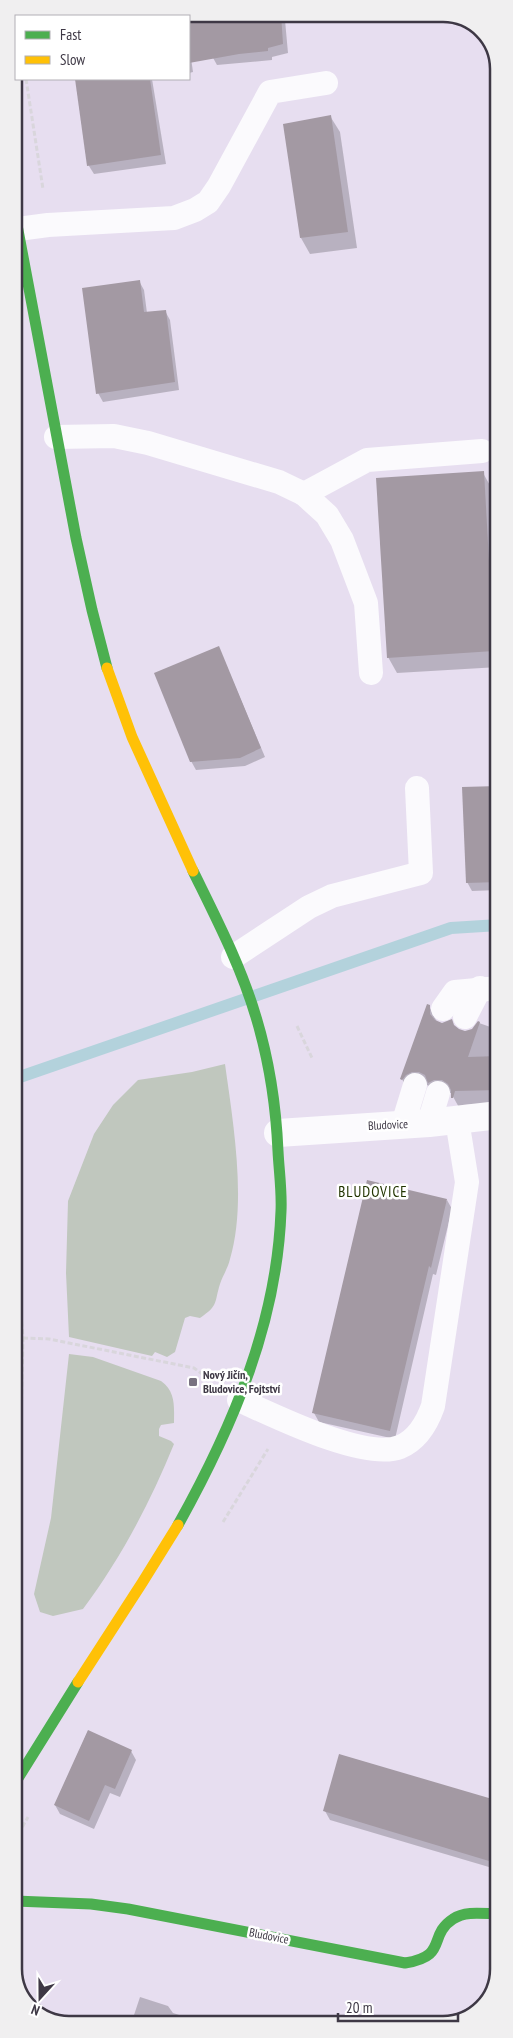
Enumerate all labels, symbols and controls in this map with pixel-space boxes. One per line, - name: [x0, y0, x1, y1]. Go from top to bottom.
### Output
- legend: [15, 15, 190, 80]
- text: Fast: [60, 25, 81, 44]
- text: Slow: [60, 50, 85, 69]
- street label: Bludovice: [368, 1116, 408, 1133]
- district label: BLUDOVICE: [338, 1182, 408, 1201]
- place label: Nový Jičín, Bludovice, Fojtství: [203, 1367, 280, 1396]
- marker: Nový Jičín, Bludovice, Fojtství: [187, 1376, 199, 1388]
- street label: Bludovice: [248, 1924, 290, 1947]
- north arrow: [15, 1973, 65, 2023]
- scale bar: [338, 1990, 458, 2022]
- text: 20 m: [346, 1998, 372, 2017]
- text: N: [29, 2000, 42, 2020]

